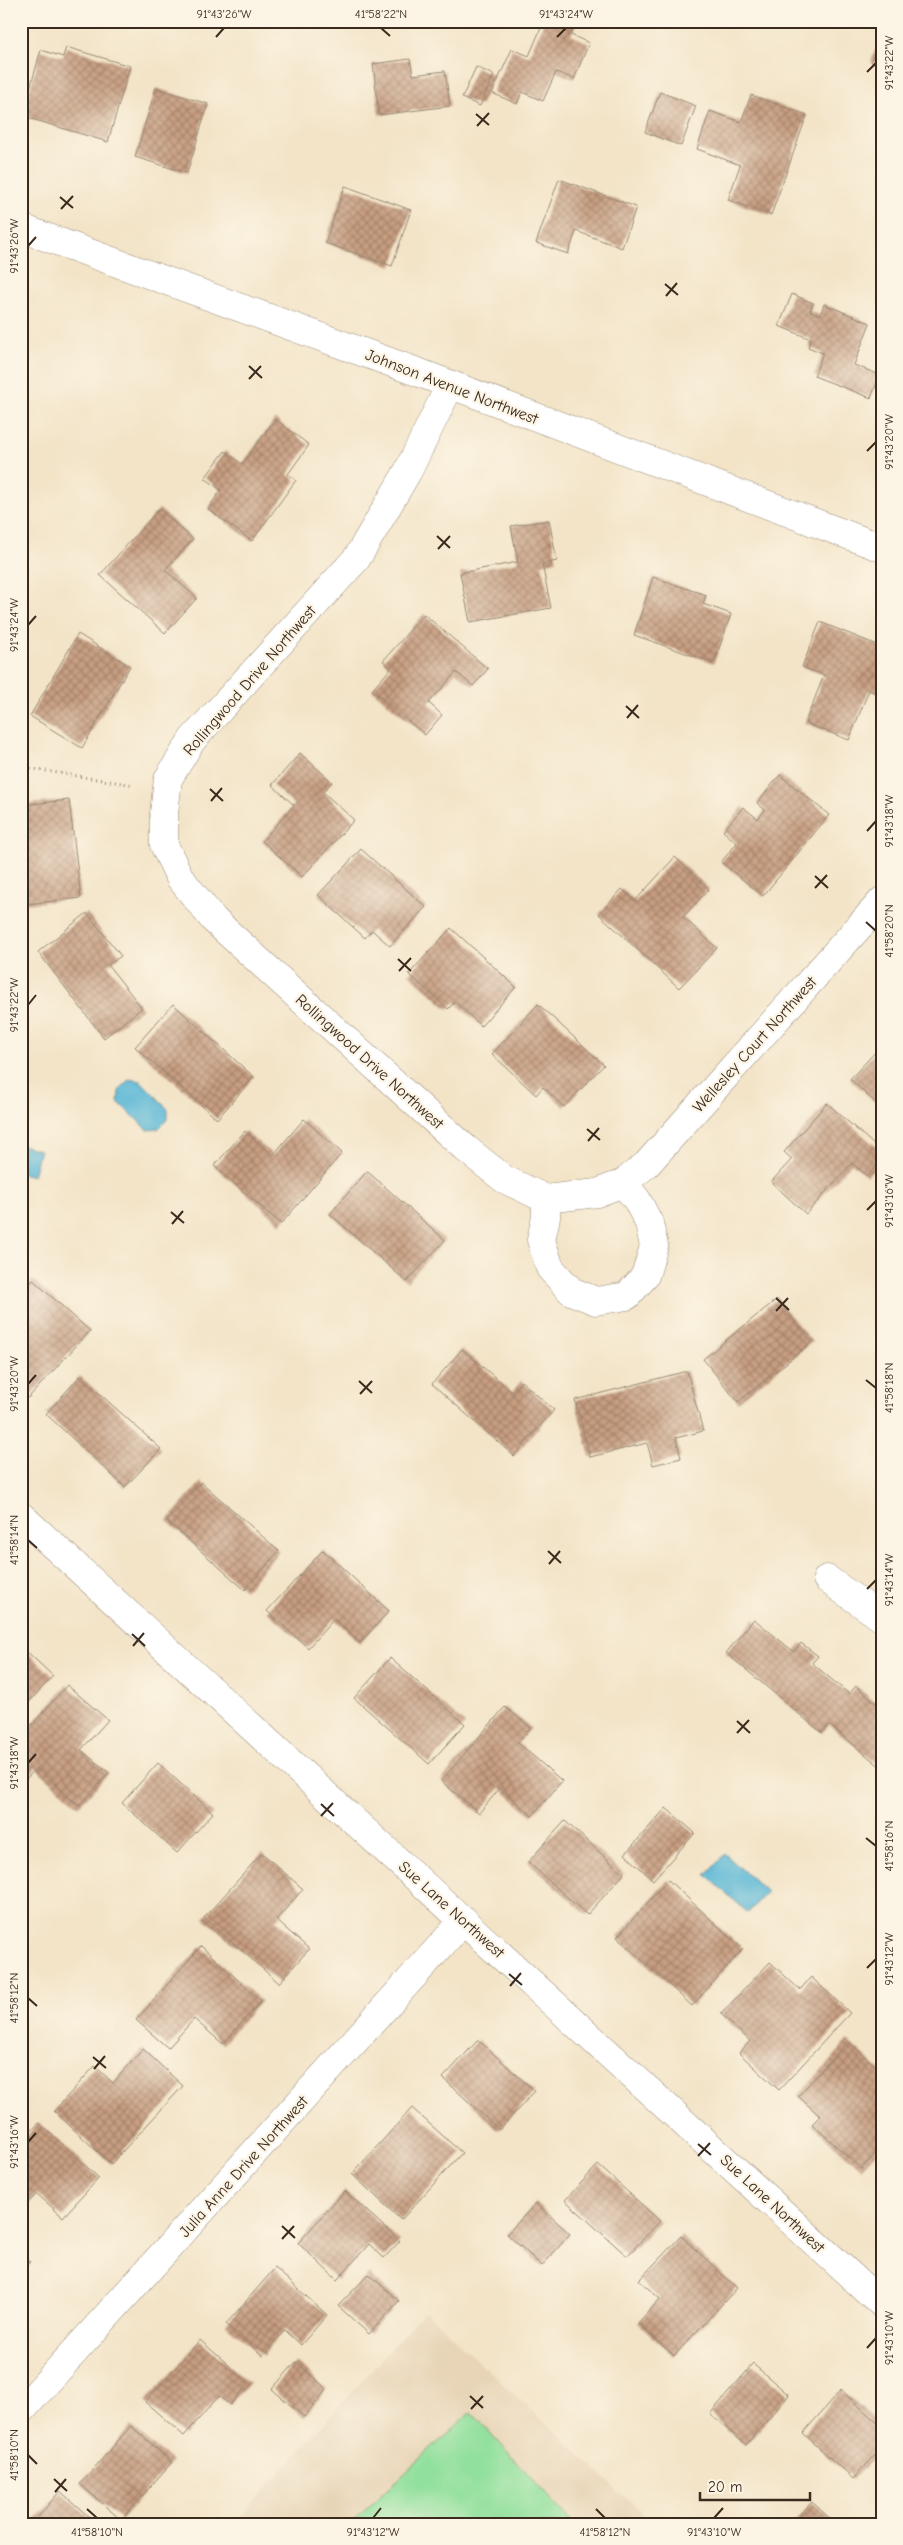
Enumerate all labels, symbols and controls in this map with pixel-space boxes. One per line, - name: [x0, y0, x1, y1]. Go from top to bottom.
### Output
- text: 91°43'26"W: [197, 7, 252, 21]
- text: 41°58'22"N: [355, 7, 407, 21]
- text: 91°43'24"W: [539, 7, 594, 21]
- text: 91°43'22"W: [882, 35, 896, 90]
- text: 91°43'26"W: [7, 218, 21, 273]
- street label: Johnson Avenue Northwest: [363, 346, 541, 428]
- text: 91°43'20"W: [882, 414, 896, 470]
- text: 91°43'24"W: [7, 597, 21, 652]
- street label: Rollingwood Drive Northwest: [180, 602, 320, 759]
- text: 91°43'18"W: [882, 794, 896, 847]
- text: 41°58'20"N: [882, 904, 896, 958]
- street label: Wellesley Court Northwest: [689, 973, 821, 1116]
- text: 91°43'22"W: [7, 977, 21, 1032]
- street label: Rollingwood Drive Northwest: [292, 991, 447, 1133]
- text: 91°43'16"W: [882, 1174, 896, 1228]
- text: 91°43'20"W: [7, 1356, 21, 1412]
- text: 41°58'18"N: [882, 1363, 896, 1413]
- text: 41°58'14"N: [7, 1515, 21, 1565]
- text: 91°43'14"W: [882, 1553, 896, 1606]
- text: 91°43'18"W: [7, 1736, 21, 1789]
- text: 41°58'16"N: [882, 1820, 896, 1872]
- street label: Sue Lane Northwest: [395, 1858, 508, 1962]
- text: 91°43'12"W: [882, 1932, 896, 1986]
- text: 41°58'12"N: [7, 1973, 21, 2023]
- street label: Julia Anne Drive Northwest: [176, 2092, 312, 2241]
- text: 91°43'16"W: [7, 2115, 21, 2169]
- street label: Sue Lane Northwest: [717, 2151, 828, 2257]
- text: 91°43'10"W: [882, 2310, 896, 2365]
- text: 41°58'10"N: [7, 2429, 21, 2481]
- scale bar: [700, 2470, 810, 2502]
- text: 20 m: [708, 2478, 742, 2496]
- text: 41°58'10"N: [71, 2525, 123, 2539]
- text: 91°43'12"W: [346, 2525, 400, 2539]
- text: 41°58'12"N: [580, 2525, 630, 2539]
- text: 91°43'10"W: [687, 2525, 742, 2539]

